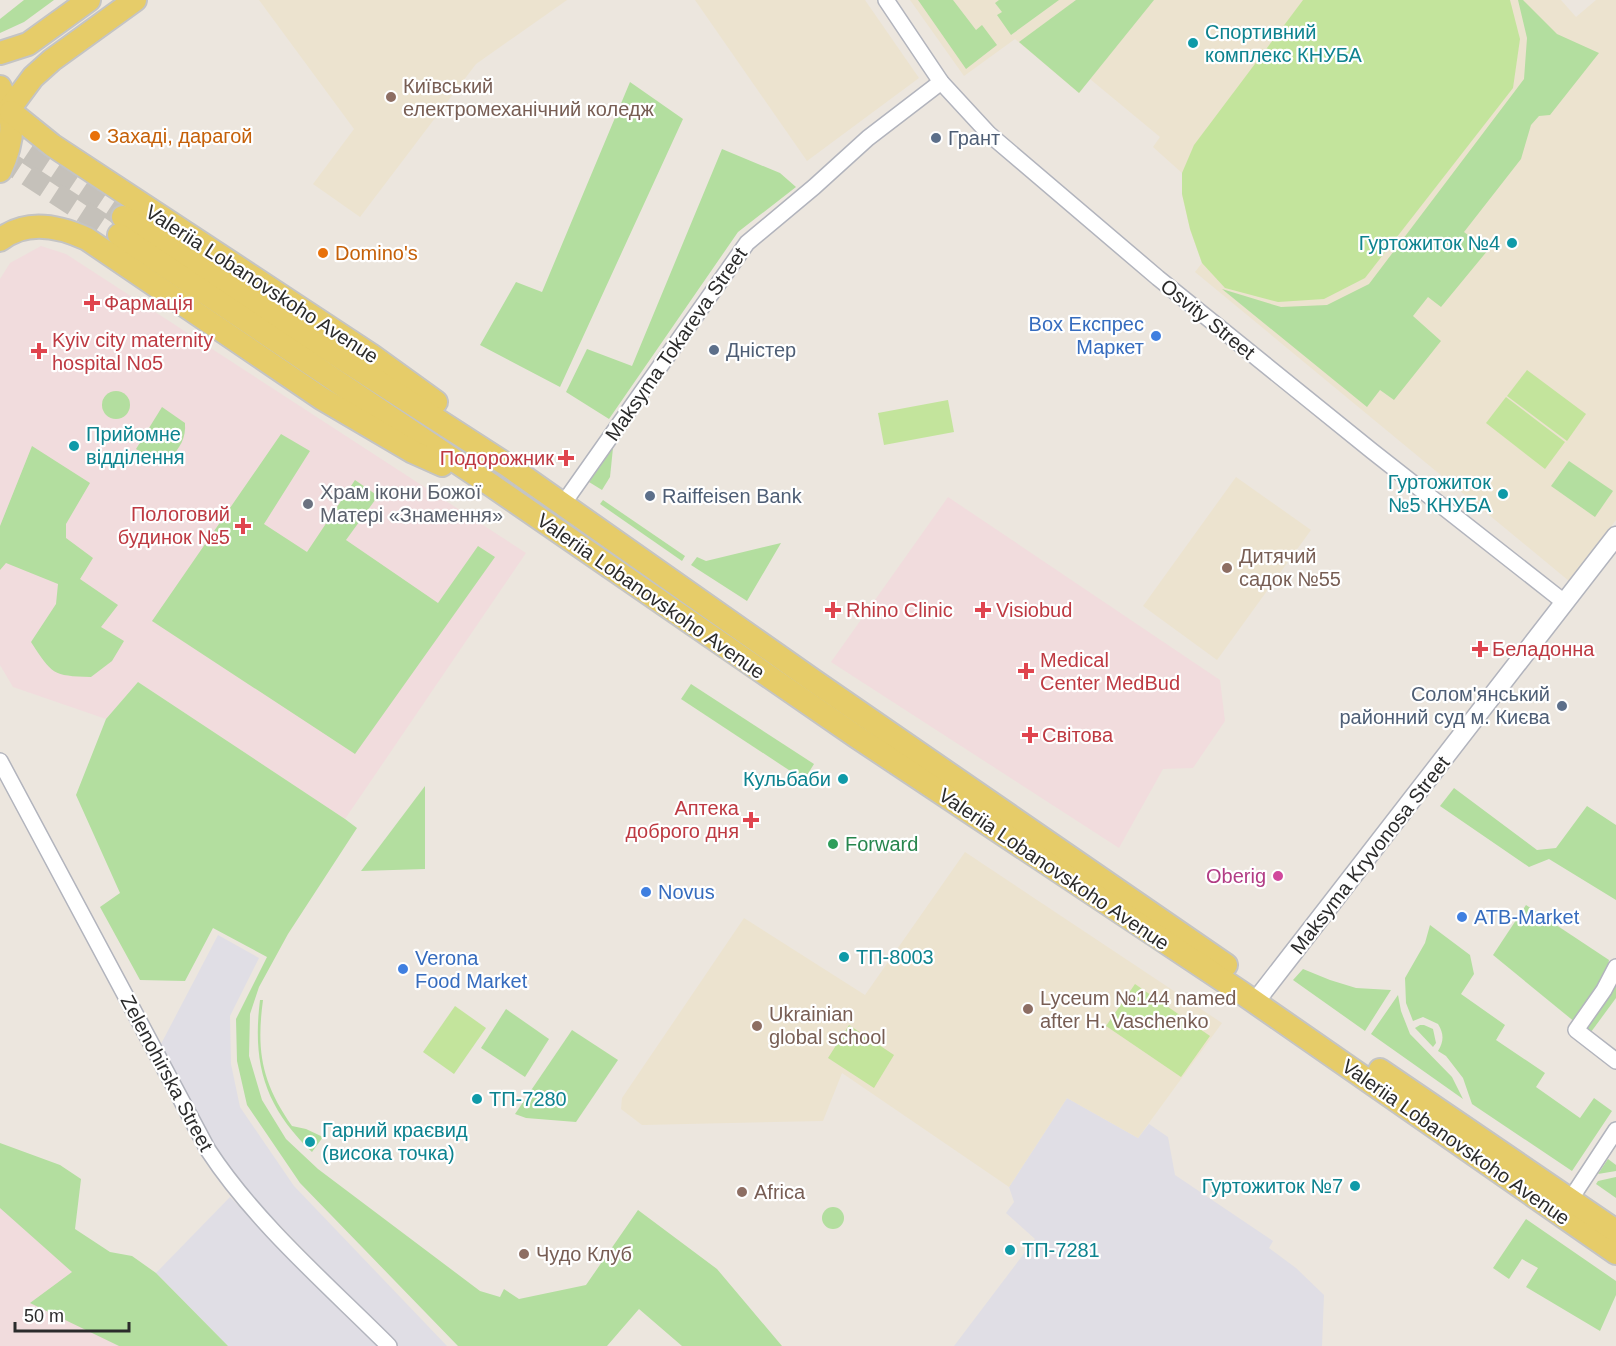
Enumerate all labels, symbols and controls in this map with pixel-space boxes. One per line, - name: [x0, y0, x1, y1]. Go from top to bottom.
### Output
- place label: Спортивний комплекс КНУБА: [1205, 21, 1362, 66]
- marker: Спортивний комплекс КНУБА: [1186, 36, 1200, 50]
- place label: Київський електромеханічний коледж: [403, 75, 655, 120]
- marker: Київський електромеханічний коледж: [384, 90, 398, 104]
- place label: Захаді, дарагой: [107, 125, 253, 147]
- place label: Грант: [948, 127, 1000, 149]
- marker: Захаді, дарагой: [88, 129, 102, 143]
- marker: Грант: [929, 131, 943, 145]
- street label: Valeriia Lobanovskoho Avenue: [142, 200, 382, 368]
- place label: Гуртожиток №4: [1359, 232, 1500, 254]
- marker: Гуртожиток №4: [1505, 236, 1519, 250]
- place label: Domino's: [335, 242, 418, 264]
- street label: Maksyma Tokareva Street: [601, 243, 751, 445]
- marker: Domino's: [316, 246, 330, 260]
- street label: Osvity Street: [1157, 274, 1260, 364]
- place label: Фармація: [104, 292, 193, 314]
- marker: Фармація: [85, 296, 99, 310]
- place label: Box Експрес Маркет: [1029, 313, 1144, 358]
- place label: Kyiv city maternity hospital No5: [52, 329, 213, 374]
- marker: Box Експрес Маркет: [1149, 329, 1163, 343]
- place label: Дністер: [726, 339, 796, 361]
- marker: Kyiv city maternity hospital No5: [30, 342, 48, 360]
- marker: Дністер: [707, 343, 721, 357]
- place label: Прийомне відділення: [86, 423, 185, 468]
- marker: Прийомне відділення: [67, 439, 81, 453]
- place label: Подорожник: [440, 447, 554, 469]
- marker: Подорожник: [559, 451, 573, 465]
- place label: Гуртожиток №5 КНУБА: [1388, 471, 1492, 516]
- place label: Храм ікони Божої Матері «Знамення»: [320, 481, 503, 526]
- place label: Raiffeisen Bank: [662, 485, 803, 507]
- marker: Гуртожиток №5 КНУБА: [1496, 487, 1510, 501]
- marker: Raiffeisen Bank: [643, 489, 657, 503]
- marker: Храм ікони Божої Матері «Знамення»: [301, 497, 315, 511]
- place label: Пологовий будинок №5: [118, 503, 230, 548]
- street label: Valeriia Lobanovskoho Avenue: [533, 509, 769, 683]
- marker: Пологовий будинок №5: [234, 517, 252, 535]
- place label: Дитячий садок №55: [1239, 545, 1341, 590]
- marker: Дитячий садок №55: [1220, 561, 1234, 575]
- place label: Rhino Clinic: [846, 599, 953, 621]
- place label: Visiobud: [996, 599, 1072, 621]
- marker: Rhino Clinic: [824, 601, 842, 619]
- marker: Visiobud: [974, 601, 992, 619]
- place label: Беладонна: [1492, 638, 1595, 660]
- marker: Беладонна: [1473, 642, 1487, 656]
- place label: Medical Center MedBud: [1040, 649, 1180, 694]
- marker: Medical Center MedBud: [1017, 662, 1035, 680]
- place label: Солом'янський районний суд м. Києва: [1339, 683, 1551, 728]
- marker: Солом'янський районний суд м. Києва: [1555, 699, 1569, 713]
- place label: Світова: [1042, 724, 1114, 746]
- marker: Світова: [1023, 728, 1037, 742]
- street label: Maksyma Kryvonosa Street: [1286, 752, 1454, 958]
- place label: Кульбаби: [743, 768, 831, 790]
- marker: Кульбаби: [836, 772, 850, 786]
- street label: Valeriia Lobanovskoho Avenue: [935, 784, 1173, 954]
- place label: Аптека доброго дня: [625, 797, 740, 842]
- marker: Аптека доброго дня: [744, 813, 758, 827]
- place label: Forward: [845, 833, 918, 855]
- marker: Forward: [826, 837, 840, 851]
- place label: Oberig: [1206, 865, 1266, 887]
- marker: Oberig: [1271, 869, 1285, 883]
- place label: Novus: [658, 881, 715, 903]
- marker: Novus: [639, 885, 653, 899]
- place label: ATB-Market: [1474, 906, 1580, 928]
- marker: ATB-Market: [1455, 910, 1469, 924]
- place label: ТП-8003: [856, 946, 934, 968]
- place label: Verona Food Market: [415, 947, 528, 992]
- marker: ТП-8003: [837, 950, 851, 964]
- marker: Verona Food Market: [396, 962, 410, 976]
- place label: Lyceum №144 named after H. Vaschenko: [1040, 987, 1236, 1032]
- street label: Zelenohirska Street: [117, 991, 218, 1155]
- marker: Lyceum №144 named after H. Vaschenko: [1021, 1002, 1035, 1016]
- place label: Ukrainian global school: [769, 1003, 886, 1048]
- marker: Ukrainian global school: [750, 1019, 764, 1033]
- street label: Valeriia Lobanovskoho Avenue: [1338, 1055, 1574, 1229]
- place label: ТП-7280: [489, 1088, 567, 1110]
- marker: ТП-7280: [470, 1092, 484, 1106]
- place label: Гарний краєвид (висока точка): [322, 1119, 468, 1164]
- marker: Гарний краєвид (висока точка): [303, 1135, 317, 1149]
- place label: Гуртожиток №7: [1202, 1175, 1343, 1197]
- marker: Гуртожиток №7: [1348, 1179, 1362, 1193]
- place label: Africa: [754, 1181, 806, 1203]
- marker: Africa: [735, 1185, 749, 1199]
- place label: ТП-7281: [1022, 1239, 1100, 1261]
- place label: Чудо Клуб: [536, 1243, 632, 1265]
- marker: ТП-7281: [1003, 1243, 1017, 1257]
- marker: Чудо Клуб: [517, 1247, 531, 1261]
- scale bar: [15, 1295, 129, 1333]
- text: 50 m: [24, 1306, 64, 1326]

